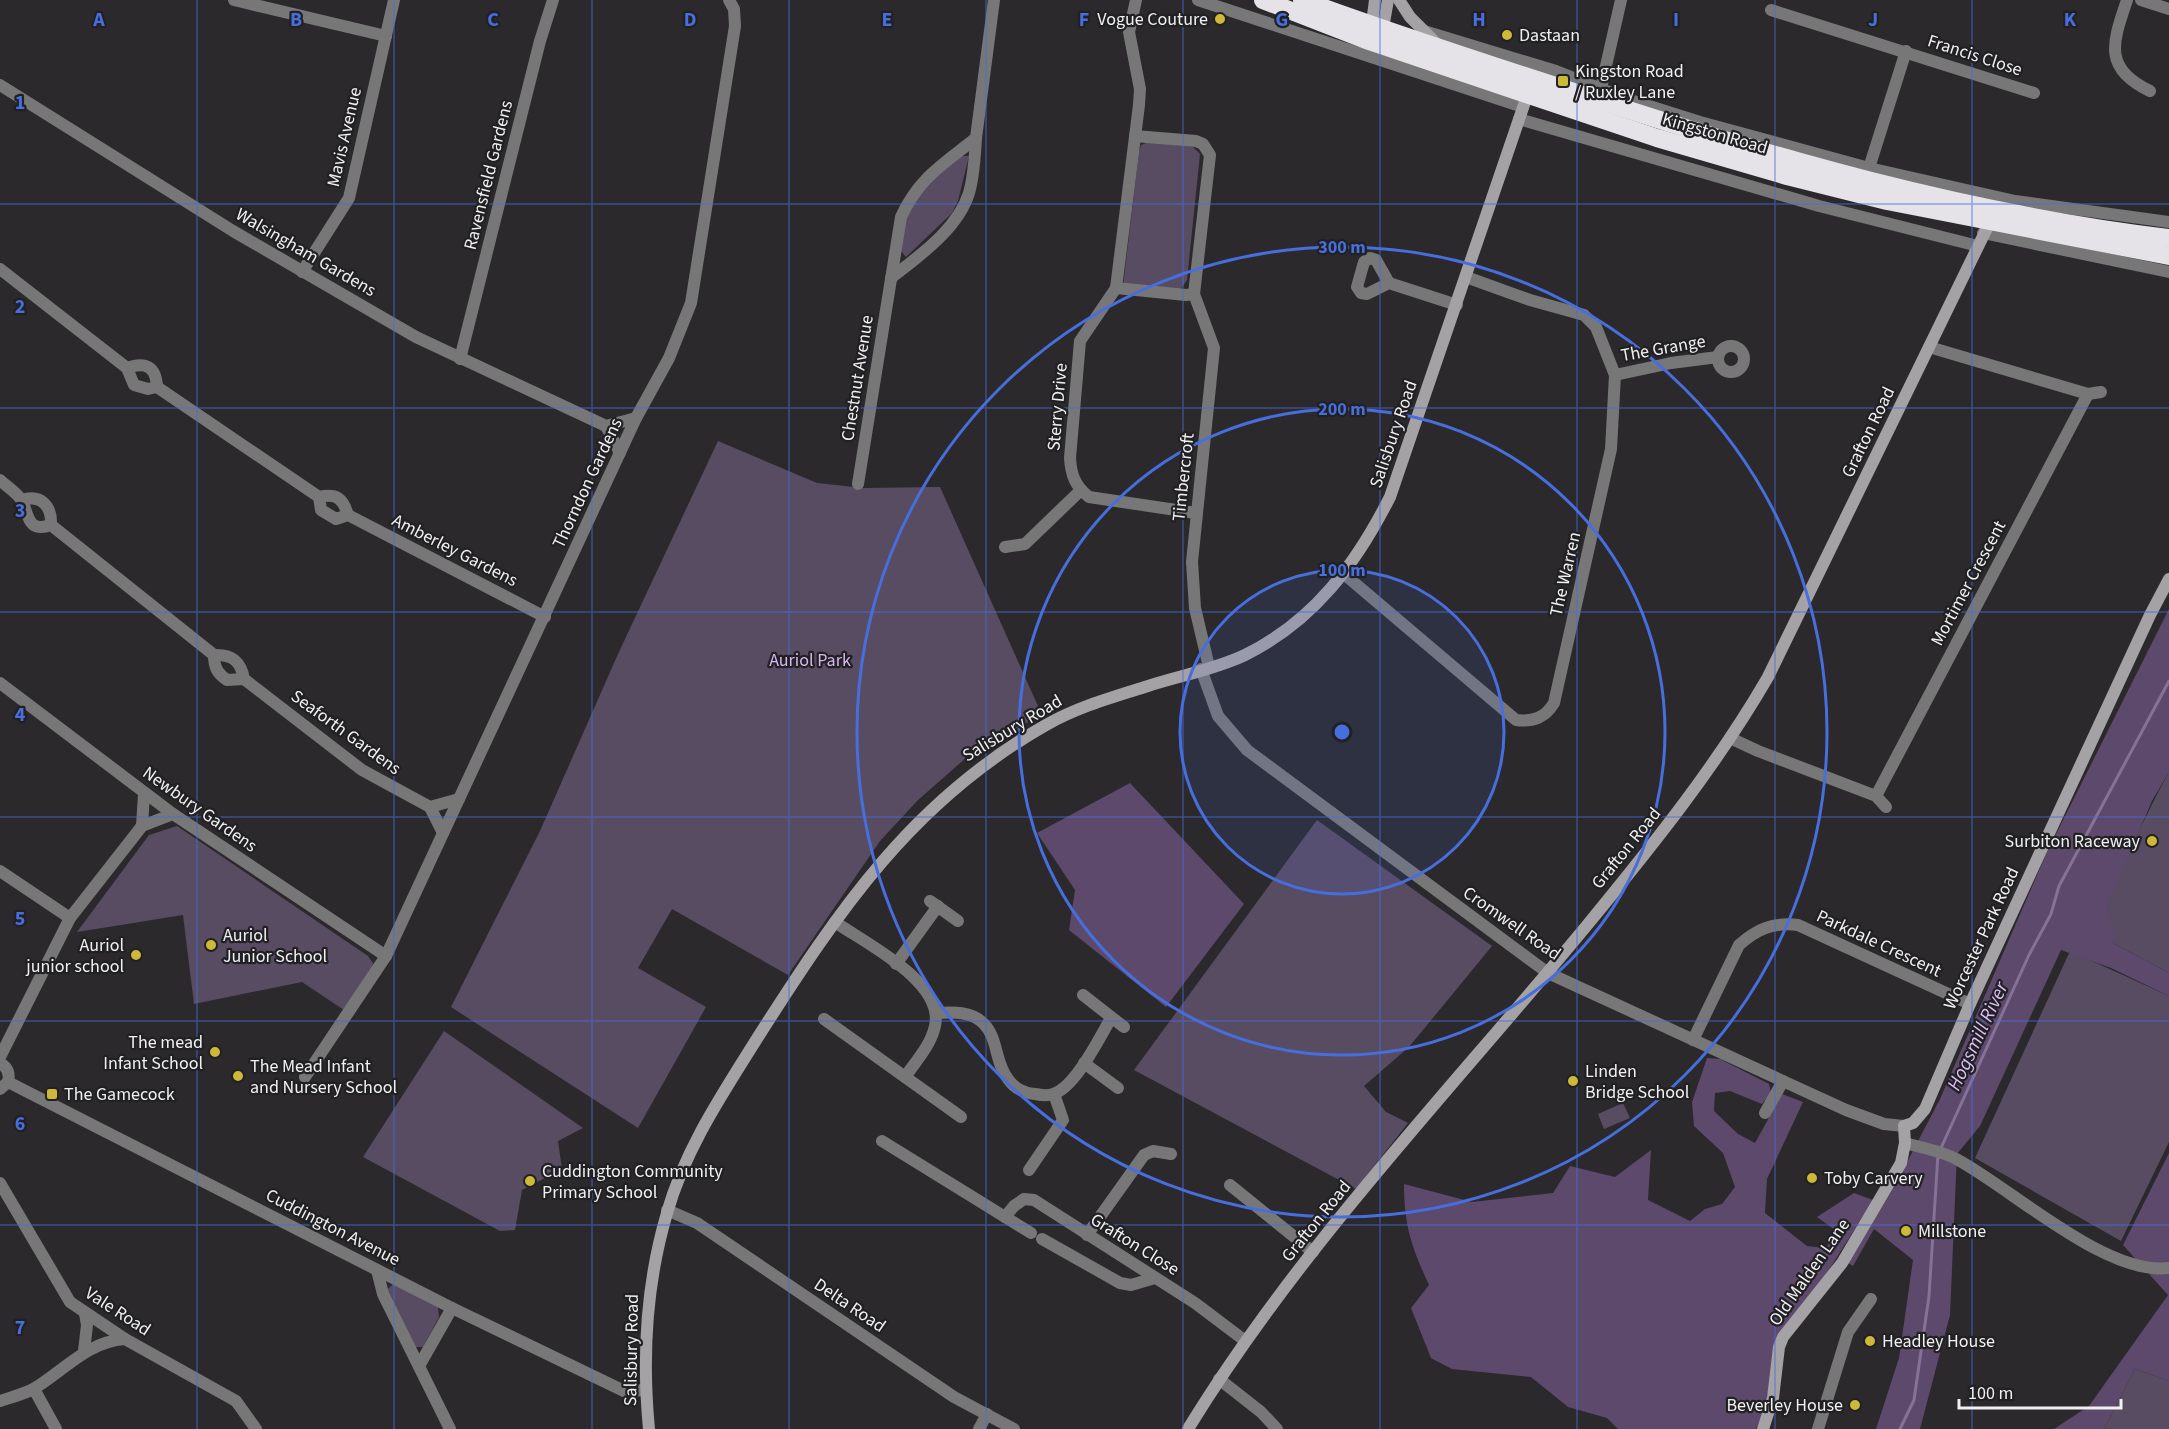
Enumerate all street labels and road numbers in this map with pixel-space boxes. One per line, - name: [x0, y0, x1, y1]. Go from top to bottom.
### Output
- street label: Francis Close: [1924, 28, 2025, 83]
- street label: Mavis Avenue: [321, 85, 368, 189]
- street label: Ravensfield Gardens: [458, 98, 519, 252]
- street label: Kingston Road: [1659, 106, 1771, 160]
- street label: Walsingham Gardens: [231, 202, 381, 303]
- street label: Chestnut Avenue: [835, 313, 880, 443]
- street label: The Grange: [1619, 329, 1707, 368]
- street label: Sterry Drive: [1041, 362, 1074, 452]
- street label: Salisbury Road: [1363, 377, 1424, 491]
- street label: Grafton Road: [1836, 383, 1901, 482]
- street label: Thorndon Gardens: [546, 414, 629, 552]
- street label: Timbercroft: [1166, 431, 1201, 522]
- street label: Amberley Gardens: [388, 508, 522, 593]
- street label: Mortimer Crescent: [1925, 516, 2012, 650]
- street label: The Warren: [1544, 529, 1587, 619]
- street label: Seaforth Gardens: [286, 684, 406, 781]
- street label: Salisbury Road: [958, 689, 1067, 768]
- street label: Newbury Gardens: [137, 761, 262, 858]
- street label: Grafton Road: [1586, 802, 1667, 894]
- street label: Worcester Park Road: [1937, 863, 2025, 1013]
- street label: Cromwell Road: [1458, 880, 1566, 966]
- street label: Parkdale Crescent: [1812, 904, 1945, 983]
- street label: Grafton Road: [1276, 1175, 1357, 1267]
- street label: Cuddington Avenue: [261, 1183, 404, 1272]
- street label: Grafton Close: [1085, 1207, 1184, 1282]
- street label: Old Malden Lane: [1763, 1214, 1856, 1331]
- street label: Delta Road: [809, 1272, 891, 1339]
- street label: Vale Road: [80, 1281, 155, 1342]
- street label: Salisbury Road: [618, 1294, 645, 1406]

